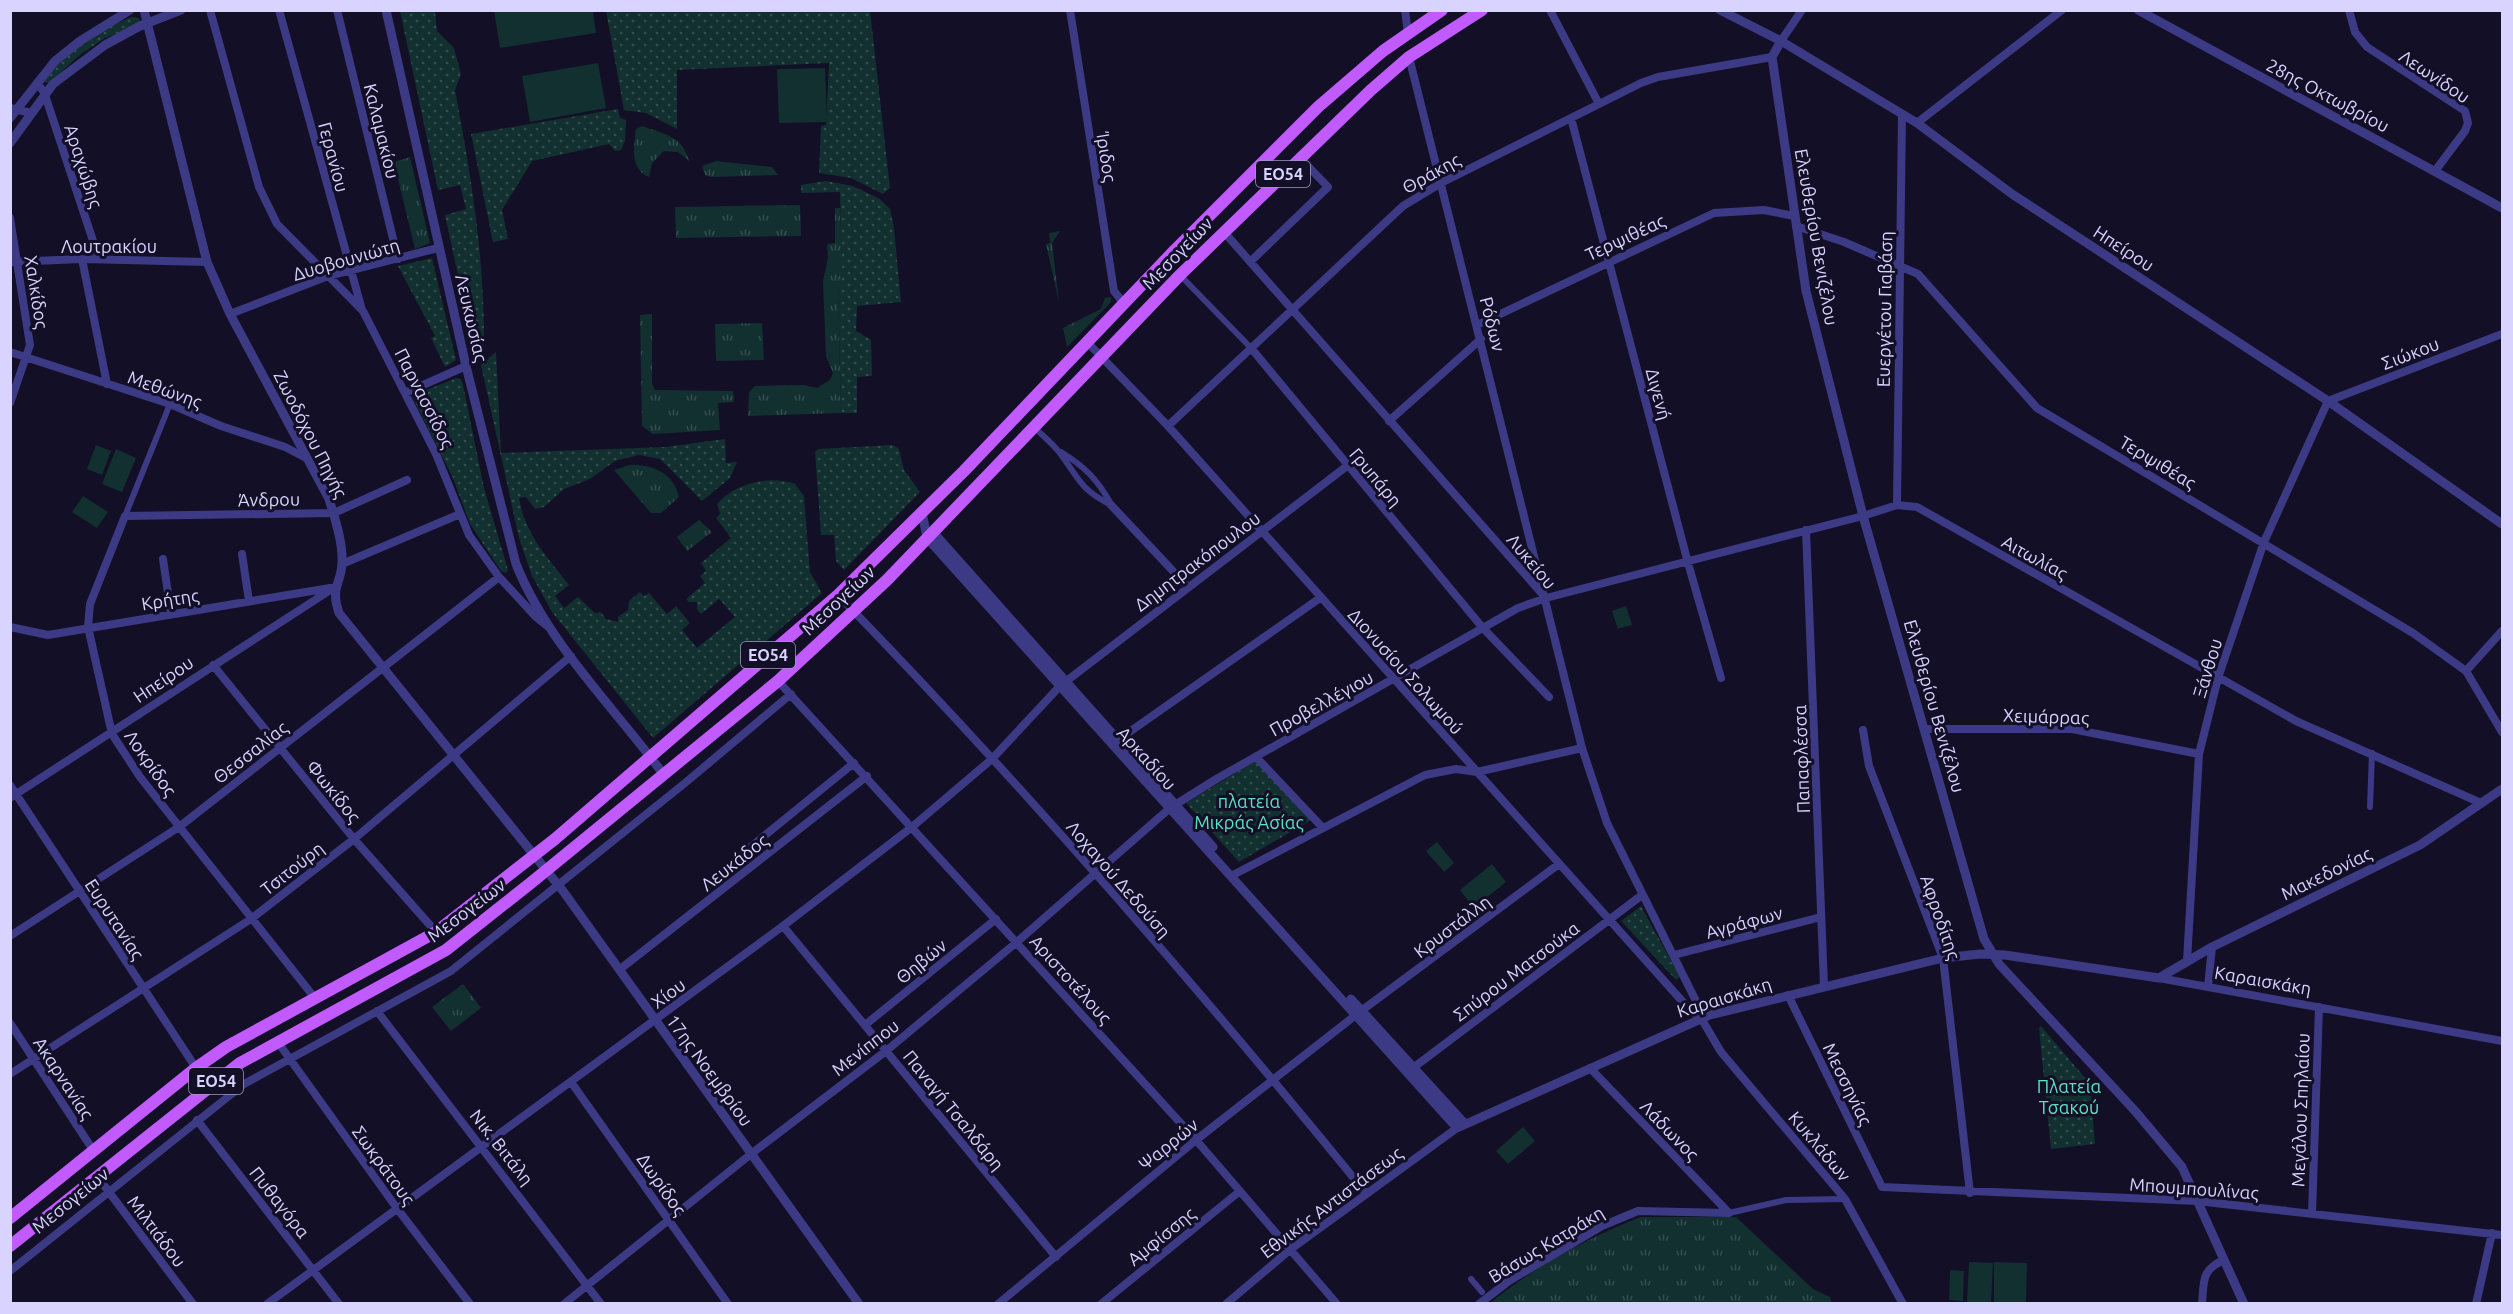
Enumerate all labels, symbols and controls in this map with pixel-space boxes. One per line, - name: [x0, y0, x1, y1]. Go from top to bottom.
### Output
- street label: Λεωνίδου: [2396, 45, 2474, 107]
- street label: 28ης Οκτωβρίου: [2263, 54, 2393, 137]
- street label: Καλαμακίου: [361, 81, 403, 181]
- street label: Γερανίου: [315, 120, 353, 194]
- street label: Αραχώβης: [60, 122, 107, 211]
- street label: Ίριδος: [1092, 129, 1121, 184]
- street label: Ελευθερίου Βενιζέλου: [1791, 147, 1842, 327]
- street label: Θράκης: [1399, 149, 1464, 198]
- road number: ΕΟ54: [1256, 161, 1310, 187]
- street label: Τερψιθέας: [1582, 210, 1668, 265]
- street label: Μεσογείων: [1138, 213, 1216, 293]
- street label: Ηπείρου: [2090, 221, 2158, 275]
- street label: Ευεργέτου Γιαβάση: [1873, 231, 1895, 387]
- street label: Δυοβουνιώτη: [290, 234, 402, 284]
- street label: Λουτρακίου: [61, 236, 157, 256]
- street label: Χαλκίδος: [20, 254, 53, 330]
- street label: Λευκωσίας: [451, 272, 492, 364]
- street label: Ρόδων: [1477, 295, 1509, 354]
- street label: Σιώκου: [2378, 333, 2442, 373]
- street label: Παρνασσίδος: [390, 345, 459, 452]
- street label: Μεθώνης: [125, 366, 205, 413]
- street label: Διγενή: [1643, 366, 1675, 422]
- street label: Ζωοδόχου Πηγής: [269, 367, 352, 501]
- street label: Τερψιθέας: [2116, 431, 2200, 493]
- street label: Γρυπάρη: [1346, 444, 1406, 510]
- street label: Άνδρου: [238, 488, 300, 510]
- street label: Δημητρακόπουλου: [1130, 507, 1264, 615]
- street label: Λυκείου: [1503, 530, 1561, 592]
- street label: Αιτωλίας: [1998, 531, 2071, 584]
- street label: Μεσογείων: [797, 561, 879, 639]
- street label: Κρήτης: [140, 585, 200, 614]
- street label: Διονυσίου Σολωμού: [1344, 604, 1468, 738]
- street label: Ελευθερίου Βενιζέλου: [1900, 617, 1969, 795]
- street label: Ξάνθου: [2189, 636, 2225, 700]
- road number: ΕΟ54: [741, 642, 795, 668]
- street label: Ηπείρου: [129, 652, 197, 706]
- street label: Προβελλέγιου: [1266, 666, 1376, 740]
- street label: Παπαφλέσσα: [1789, 704, 1813, 814]
- street label: Χειμάρρας: [2003, 705, 2089, 728]
- street label: Θεσσαλίας: [209, 717, 292, 788]
- street label: Αρκαδίου: [1113, 722, 1181, 794]
- street label: Λοκρίδος: [120, 726, 181, 800]
- street label: Φωκίδος: [302, 756, 365, 827]
- park label: πλατεία Μικράς Ασίας: [1194, 791, 1304, 833]
- street label: Λοχαγού Δεδούση: [1063, 817, 1175, 941]
- street label: Λευκάδος: [696, 830, 772, 895]
- street label: Τσιτούρη: [257, 837, 327, 899]
- street label: Μακεδονίας: [2278, 843, 2375, 904]
- street label: Αφροδίτης: [1916, 872, 1965, 962]
- street label: Μεσογείων: [423, 874, 509, 946]
- street label: Ευρυτανίας: [81, 875, 148, 964]
- street label: Κρυστάλλη: [1410, 891, 1494, 961]
- street label: Αγράφων: [1703, 902, 1785, 942]
- street label: Σπύρου Ματσούκα: [1449, 917, 1583, 1025]
- street label: Αριστοτέλους: [1025, 931, 1116, 1028]
- street label: Θηβών: [892, 935, 950, 987]
- street label: Καραισκάκη: [2213, 962, 2313, 998]
- street label: Καραισκάκη: [1674, 973, 1774, 1021]
- street label: Χίου: [647, 974, 689, 1012]
- street label: 17ης Νοεμβρίου: [662, 1010, 757, 1130]
- street label: Μενίππου: [828, 1015, 902, 1079]
- street label: Ακαρνανίας: [29, 1033, 98, 1123]
- street label: Μεγάλου Σπηλαίου: [2287, 1033, 2313, 1187]
- street label: Μεσσηνίας: [1819, 1040, 1876, 1129]
- street label: Παναγή Τσαλδάρη: [900, 1046, 1008, 1174]
- road number: ΕΟ54: [189, 1068, 243, 1094]
- park label: Πλατεία Τσακού: [2037, 1076, 2101, 1117]
- street label: Λάδωνος: [1636, 1096, 1703, 1165]
- street label: Νικ. Βιτάλη: [466, 1105, 538, 1189]
- street label: Κυκλάδων: [1785, 1107, 1855, 1185]
- street label: Ψαρρών: [1134, 1114, 1202, 1174]
- street label: Σωκράτους: [348, 1122, 419, 1209]
- street label: Εθνικής Αντιστάσεως: [1256, 1142, 1406, 1263]
- street label: Δωρίδος: [633, 1149, 691, 1219]
- street label: Πυθαγόρα: [246, 1162, 314, 1242]
- street label: Μεσογείων: [28, 1163, 112, 1237]
- street label: Μπουμπουλίνας: [2129, 1174, 2259, 1203]
- street label: Μιλτιάδου: [124, 1191, 190, 1271]
- street label: Βάσως Κατράκη: [1485, 1202, 1608, 1287]
- street label: Αμφίσσης: [1123, 1203, 1199, 1270]

